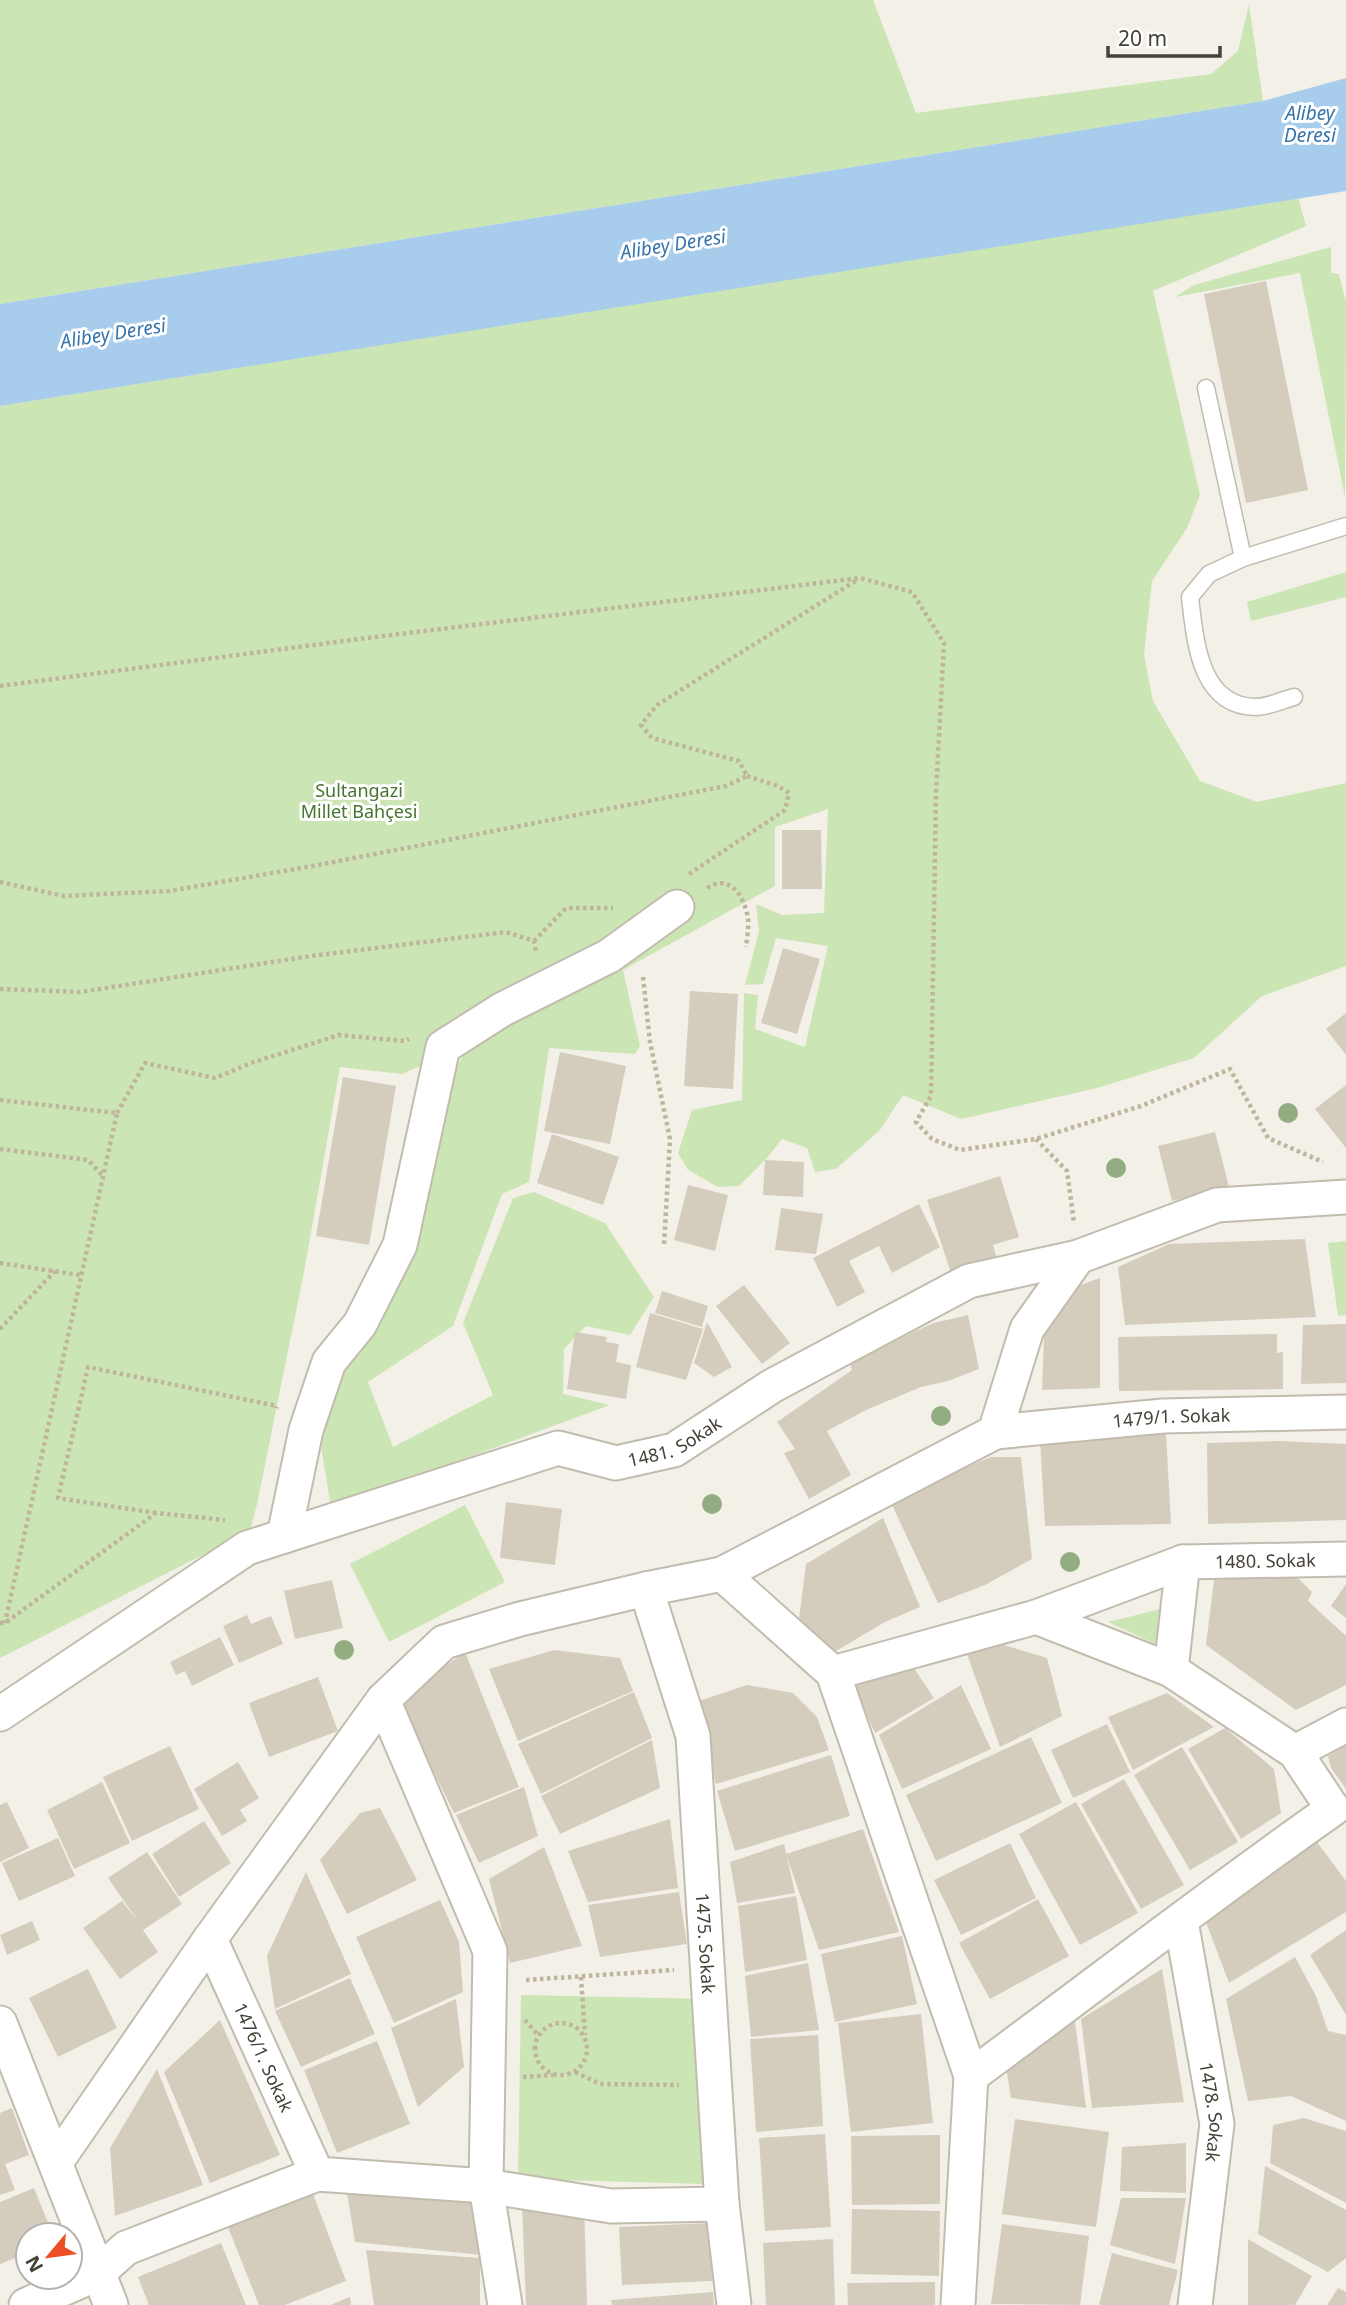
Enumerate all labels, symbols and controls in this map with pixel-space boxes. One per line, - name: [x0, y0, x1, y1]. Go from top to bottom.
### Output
- scale bar: [1108, 14, 1220, 58]
- text: 20 m: [1118, 24, 1167, 52]
- water label: Alibey Deresi: [1283, 100, 1337, 148]
- water label: Alibey Deresi: [616, 223, 729, 265]
- water label: Alibey Deresi: [56, 312, 169, 354]
- park label: Sultangazi Millet Bahçesi: [301, 778, 417, 823]
- street label: 1479/1. Sokak: [1111, 1403, 1231, 1433]
- street label: 1481. Sokak: [625, 1410, 726, 1472]
- street label: 1480. Sokak: [1215, 1548, 1316, 1573]
- street label: 1475. Sokak: [691, 1892, 721, 1995]
- street label: 1476/1. Sokak: [229, 1999, 299, 2116]
- street label: 1478. Sokak: [1194, 2060, 1229, 2164]
- north arrow: [14, 2221, 84, 2291]
- text: N: [19, 2251, 49, 2277]

